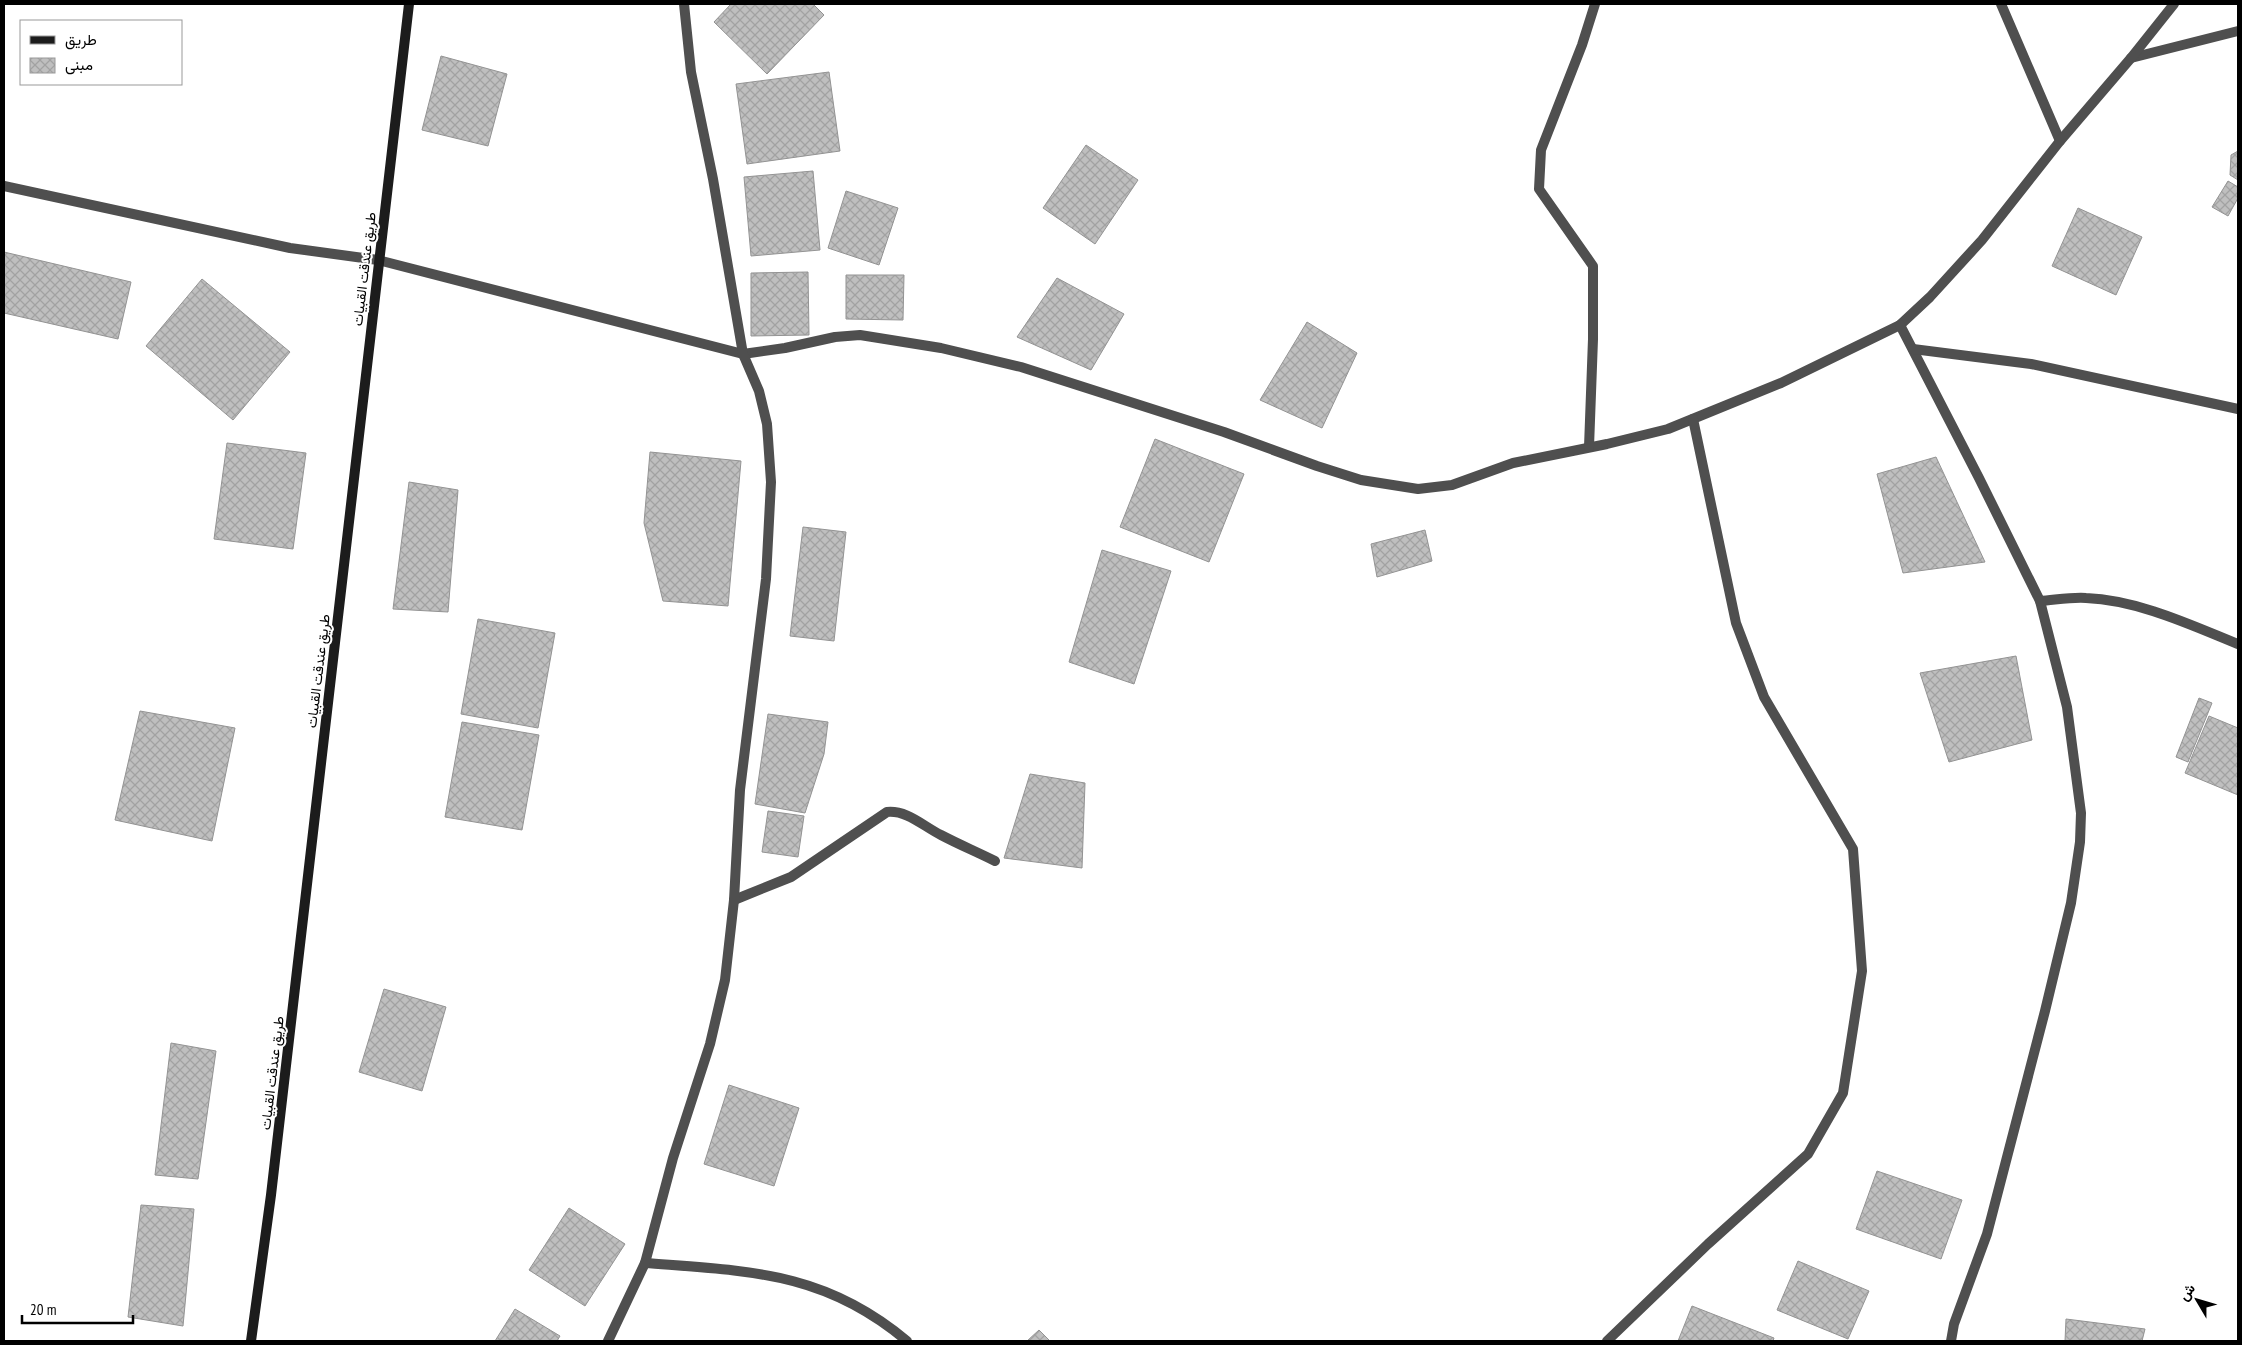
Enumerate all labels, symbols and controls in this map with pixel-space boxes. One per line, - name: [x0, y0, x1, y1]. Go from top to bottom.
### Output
- legend: [20, 20, 182, 85]
- text: طريق: [65, 30, 97, 50]
- text: مبنى: [65, 55, 93, 75]
- street label: طريق عندقت القبيات: [348, 211, 380, 327]
- street label: طريق عندقت القبيات: [302, 613, 334, 729]
- street label: طريق عندقت القبيات: [256, 1015, 288, 1131]
- north arrow: [2172, 1275, 2222, 1325]
- text: ش: [2174, 1280, 2199, 1304]
- scale bar: [22, 1292, 134, 1324]
- text: 20 m: [30, 1300, 56, 1319]

